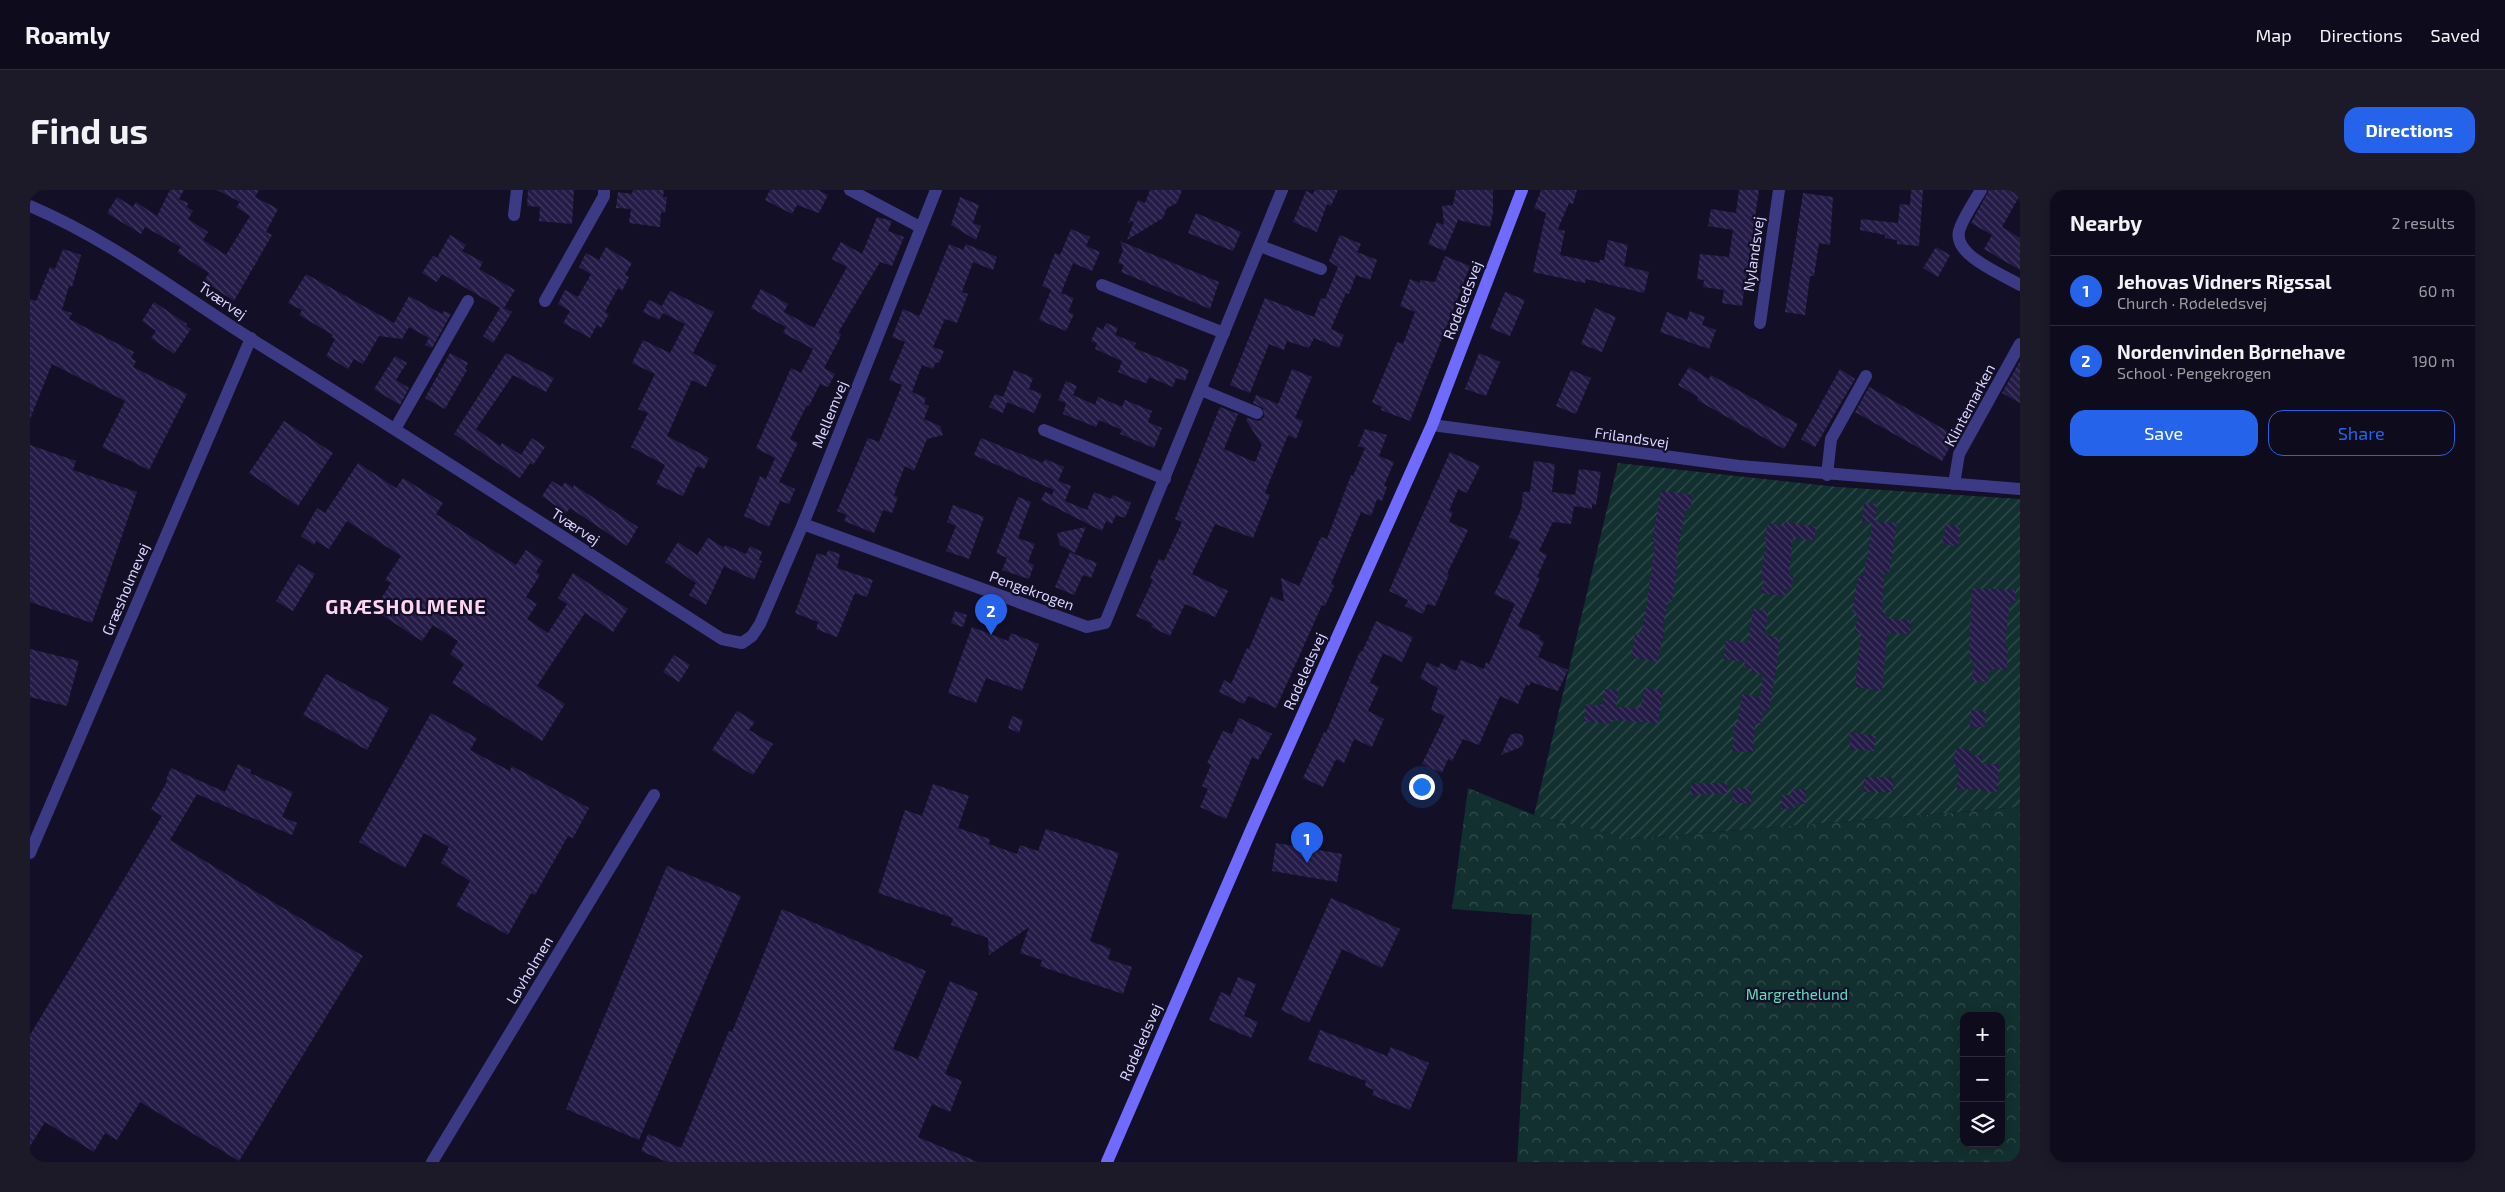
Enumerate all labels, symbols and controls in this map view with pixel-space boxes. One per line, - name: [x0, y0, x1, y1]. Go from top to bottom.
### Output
- text: Roamly: [25, 20, 110, 49]
- text: Map: [2255, 24, 2292, 46]
- text: Directions: [2320, 24, 2403, 46]
- text: Saved: [2431, 24, 2480, 46]
- button: Directions: [2344, 107, 2475, 153]
- text: Find us: [30, 109, 148, 151]
- text: Nearby: [2070, 210, 2142, 235]
- text: 2 results: [2392, 213, 2455, 232]
- street label: Nylandsvej: [1739, 215, 1768, 293]
- street label: Rødeledsvej: [1439, 258, 1486, 342]
- text: Jehovas Vidners Rigssal: [2117, 270, 2331, 293]
- street label: Tværvej: [195, 277, 251, 323]
- text: 1: [2083, 281, 2089, 300]
- text: 60 m: [2419, 281, 2455, 300]
- text: Church · Rødeledsvej: [2117, 293, 2267, 312]
- text: Nordenvinden Børnehave: [2117, 340, 2346, 363]
- text: 2: [2081, 351, 2091, 370]
- text: 190 m: [2412, 351, 2455, 370]
- street label: Klintemarken: [1940, 361, 1998, 449]
- text: School · Pengekrogen: [2117, 363, 2271, 382]
- street label: Mellemvej: [807, 378, 852, 451]
- button: Save: [2070, 410, 2258, 456]
- button: Share: [2268, 410, 2455, 456]
- street label: Frilandsvej: [1594, 423, 1670, 452]
- street label: Tværvej: [548, 504, 604, 549]
- street label: Græsholmevej: [97, 540, 153, 638]
- street label: Pengekrogen: [987, 566, 1077, 614]
- district label: GRÆSHOLMENE: [325, 594, 487, 618]
- pin: 2: [975, 594, 1007, 635]
- street label: Rødeledsvej: [1279, 630, 1330, 713]
- your location: [1409, 774, 1435, 800]
- pin: 1: [1291, 822, 1323, 863]
- street label: Løvholmen: [502, 933, 556, 1007]
- park label: Margrethelund: [1746, 985, 1848, 1003]
- street label: Rødeledsvej: [1115, 1001, 1166, 1084]
- map controls: [1960, 1012, 2005, 1147]
- button: +: [1960, 1012, 2005, 1057]
- button: −: [1960, 1057, 2005, 1102]
- button: layers: [1960, 1102, 2005, 1147]

